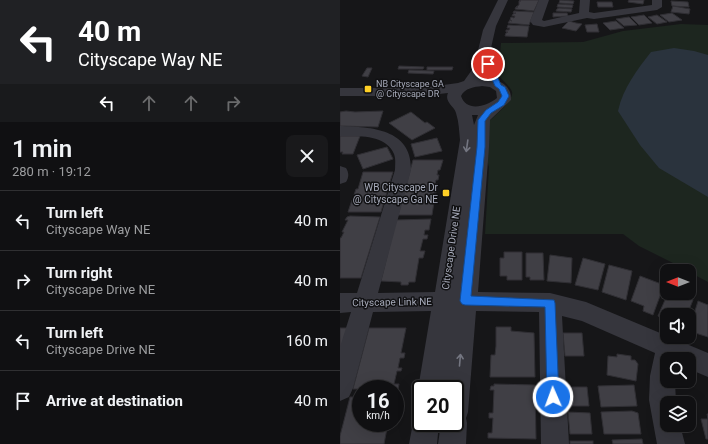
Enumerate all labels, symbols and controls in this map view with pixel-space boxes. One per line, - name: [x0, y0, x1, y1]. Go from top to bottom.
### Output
- text: 40 m: [78, 15, 141, 48]
- icon: left: [12, 16, 64, 68]
- pin: [471, 47, 505, 81]
- text: Cityscape Way NE: [78, 49, 223, 70]
- icon: arrive: [477, 53, 499, 75]
- place label: NB Cityscape GA @ Cityscape DR: [376, 79, 444, 99]
- marker: NB Cityscape GA @ Cityscape DR: [363, 84, 373, 94]
- icon: left: [96, 92, 118, 114]
- icon: ahead: [138, 92, 160, 114]
- icon: ahead: [180, 92, 202, 114]
- icon: right: [222, 92, 244, 114]
- text: 1 min: [12, 135, 72, 163]
- button: close: [286, 135, 328, 177]
- one-way arrow: [463, 140, 471, 153]
- text: 280 m · 19:12: [12, 164, 91, 179]
- place label: WB Cityscape Dr @ Cityscape Ga NE: [353, 182, 439, 205]
- marker: WB Cityscape Dr @ Cityscape Ga NE: [441, 188, 451, 198]
- text: Turn left: [46, 204, 103, 222]
- street label: Cityscape Drive NE: [440, 205, 462, 290]
- icon: left: [12, 210, 34, 232]
- text: 40 m: [294, 212, 328, 230]
- text: Cityscape Way NE: [46, 222, 150, 237]
- text: Turn right: [46, 264, 112, 282]
- north arrow: [660, 264, 696, 300]
- map controls: [660, 264, 696, 432]
- icon: right: [12, 270, 34, 292]
- text: 40 m: [294, 272, 328, 290]
- text: Cityscape Drive NE: [46, 282, 155, 297]
- street label: Cityscape Link NE: [352, 296, 432, 308]
- button: sound: [660, 308, 696, 344]
- text: Turn left: [46, 324, 103, 342]
- icon: left: [12, 330, 34, 352]
- text: 160 m: [286, 332, 328, 350]
- text: Cityscape Drive NE: [46, 342, 155, 357]
- button: search: [660, 352, 696, 388]
- one-way arrow: [456, 354, 464, 367]
- position arrow: [532, 376, 574, 418]
- speed limit sign: 20: [412, 380, 464, 432]
- text: 16: [367, 389, 389, 413]
- icon: arrive: [12, 390, 34, 412]
- text: Arrive at destination: [46, 392, 183, 410]
- text: 40 m: [294, 392, 328, 410]
- button: layers: [660, 396, 696, 432]
- text: km/h: [366, 410, 390, 421]

